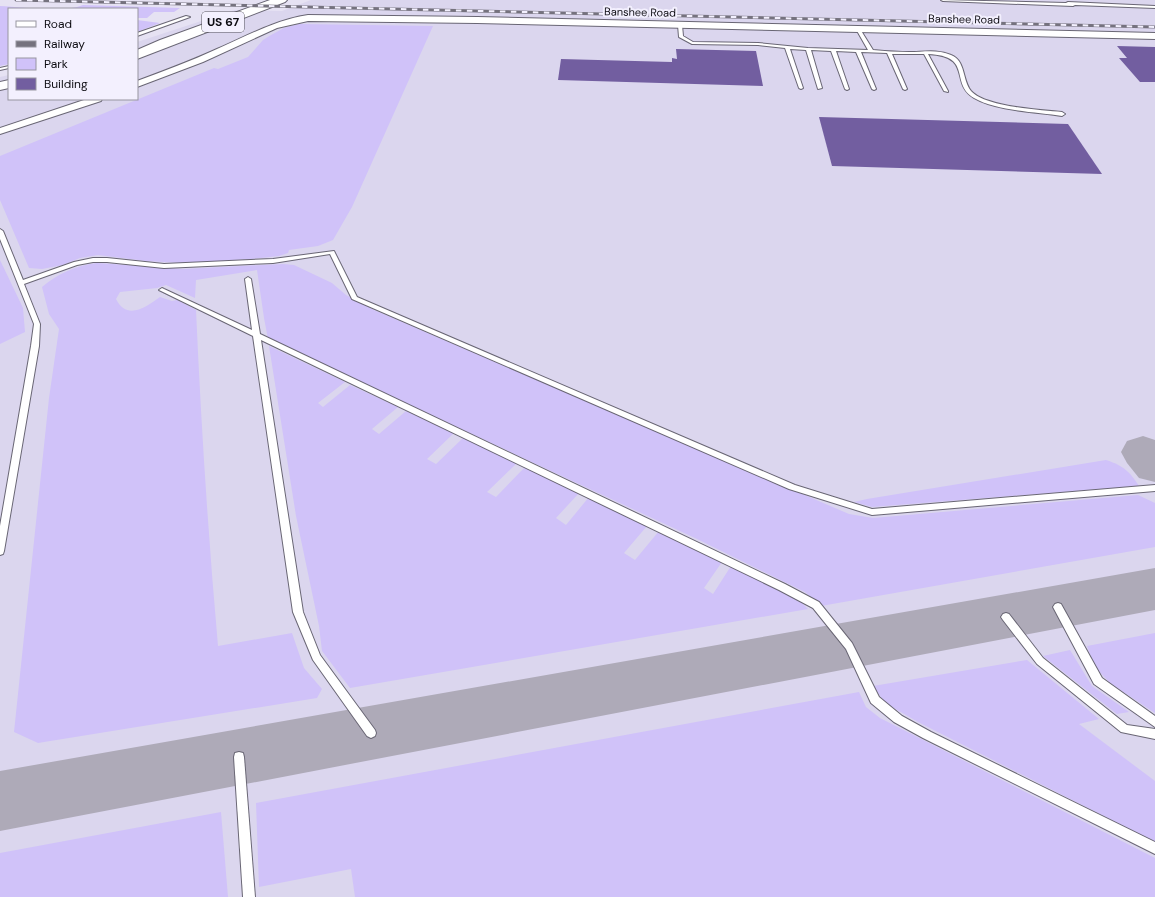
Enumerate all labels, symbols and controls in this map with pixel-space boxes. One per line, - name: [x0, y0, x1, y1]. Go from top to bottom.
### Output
- street label: Banshee Road: [604, 4, 676, 20]
- legend: [8, 8, 138, 100]
- street label: Banshee Road: [928, 11, 1000, 27]
- road number: US 67: [202, 12, 244, 32]
- text: Road: [44, 16, 72, 32]
- text: Railway: [44, 36, 85, 52]
- text: Park: [44, 56, 68, 72]
- text: Building: [44, 76, 88, 92]

